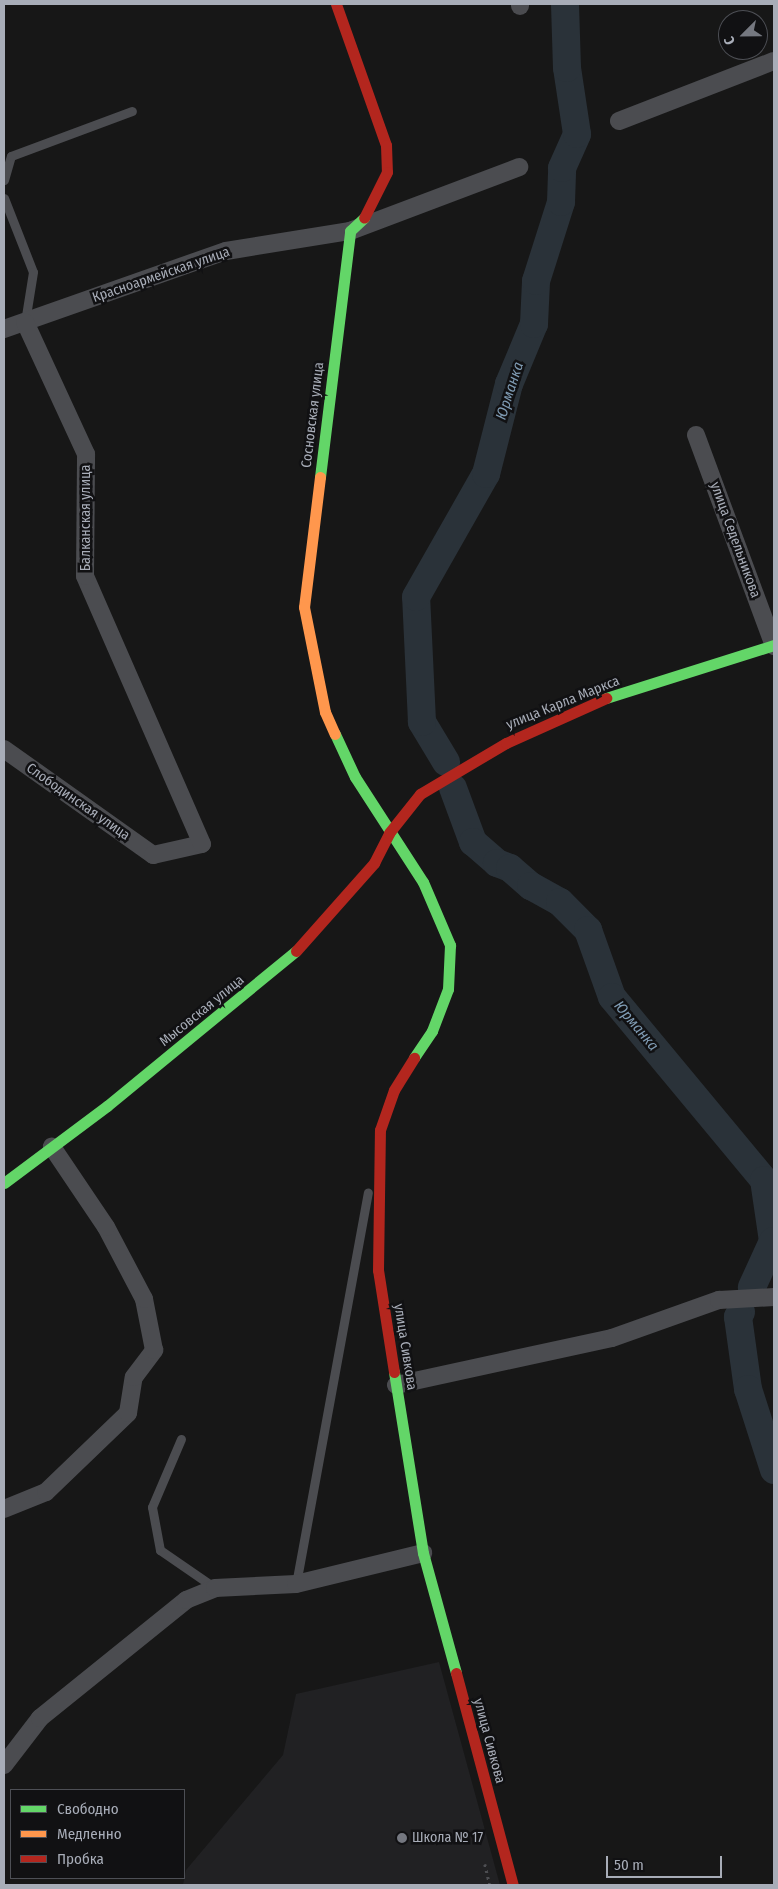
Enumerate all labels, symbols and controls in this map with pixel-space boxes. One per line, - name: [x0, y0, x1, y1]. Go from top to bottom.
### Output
- north arrow: [718, 10, 768, 60]
- text: С: [720, 34, 739, 47]
- street label: Красноармейская улица: [90, 244, 232, 306]
- water label: Юрманка: [492, 360, 528, 422]
- street label: Сосновская улица: [298, 361, 328, 469]
- street label: Балканская улица: [78, 465, 94, 571]
- street label: улица Седельникова: [706, 480, 764, 600]
- street label: улица Карла Маркса: [504, 673, 622, 733]
- street label: Слободинская улица: [23, 760, 133, 844]
- street label: Мысовская улица: [156, 972, 248, 1050]
- water label: Юрманка: [610, 997, 662, 1055]
- street label: улица Сивкова: [390, 1303, 420, 1391]
- street label: улица Сивкова: [470, 1697, 508, 1785]
- legend: [10, 1789, 185, 1879]
- text: Свободно: [57, 1800, 119, 1818]
- text: Медленно: [57, 1825, 122, 1843]
- place label: Школа № 17: [412, 1830, 483, 1846]
- marker: Школа № 17: [396, 1832, 408, 1844]
- scale bar: [608, 1846, 724, 1878]
- text: Пробка: [57, 1850, 104, 1868]
- text: 50 m: [614, 1856, 644, 1874]

